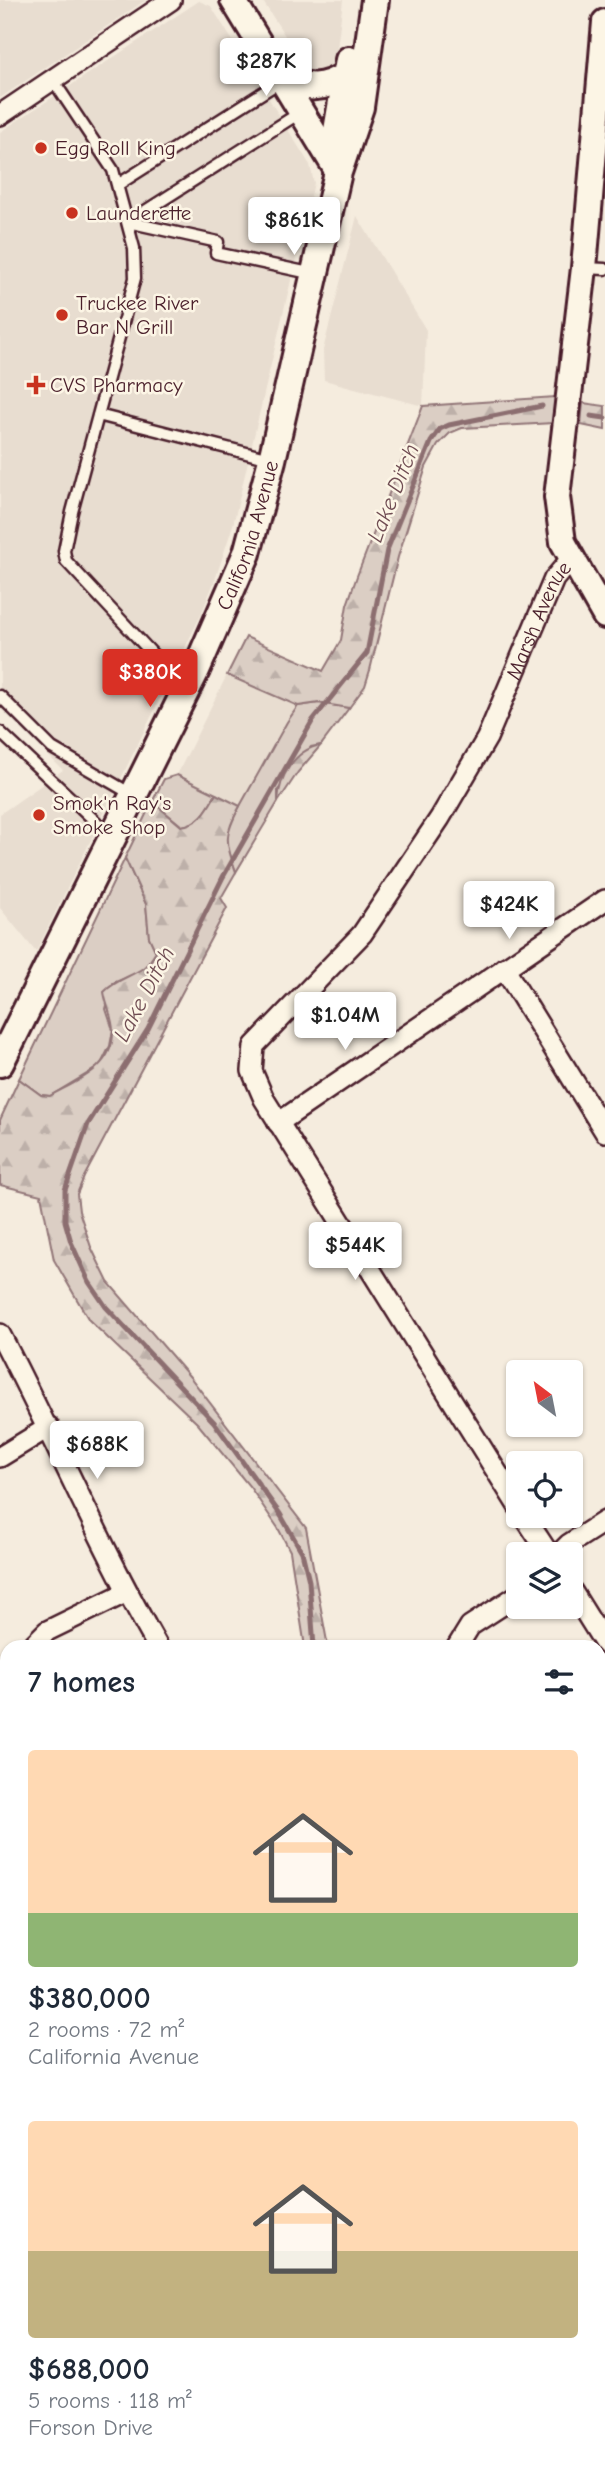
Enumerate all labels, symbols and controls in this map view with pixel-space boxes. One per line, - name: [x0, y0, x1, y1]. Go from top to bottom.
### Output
- pin: $287K: [217, 38, 315, 98]
- text: $287K: [236, 47, 296, 74]
- place label: Egg Roll King: [55, 136, 176, 160]
- marker: Egg Roll King: [33, 140, 49, 156]
- pin: $861K: [245, 198, 343, 257]
- place label: Launderette: [86, 201, 191, 225]
- marker: Launderette: [64, 205, 80, 221]
- text: $861K: [264, 206, 324, 233]
- place label: Truckee River Bar N Grill: [76, 291, 199, 339]
- marker: Truckee River Bar N Grill: [54, 307, 70, 323]
- place label: CVS Pharmacy: [50, 373, 183, 397]
- marker: CVS Pharmacy: [28, 377, 44, 393]
- water label: Lake Ditch: [361, 440, 425, 546]
- street label: California Avenue: [212, 458, 283, 614]
- street label: Marsh Avenue: [501, 556, 576, 683]
- pin: $380K: [101, 650, 199, 709]
- text: $380K: [118, 658, 182, 685]
- place label: Smok'n Ray's Smoke Shop: [53, 791, 171, 839]
- marker: Smok'n Ray's Smoke Shop: [31, 807, 47, 823]
- pin: $424K: [460, 881, 558, 941]
- text: $424K: [479, 890, 539, 917]
- water label: Lake Ditch: [108, 942, 180, 1046]
- pin: $1.04M: [288, 992, 402, 1052]
- text: $1.04M: [310, 1001, 380, 1028]
- pin: $544K: [306, 1222, 404, 1282]
- text: $544K: [325, 1231, 385, 1258]
- north arrow: [506, 1360, 583, 1437]
- map controls: [506, 1360, 583, 1619]
- pin: $688K: [48, 1422, 146, 1481]
- text: $688K: [66, 1430, 128, 1457]
- button: locate: [506, 1451, 583, 1528]
- button: layers: [506, 1542, 583, 1619]
- icon: filters: [540, 1663, 578, 1701]
- text: 7 homes: [28, 1665, 135, 1700]
- icon: home: [240, 1795, 366, 1921]
- text: $380,000: [28, 1981, 151, 2016]
- text: 2 rooms · 72 m²: [28, 2016, 184, 2043]
- text: California Avenue: [28, 2043, 199, 2070]
- icon: home: [240, 2166, 366, 2292]
- text: $688,000: [28, 2352, 150, 2387]
- text: 5 rooms · 118 m²: [28, 2387, 192, 2414]
- text: Forson Drive: [28, 2414, 153, 2441]

